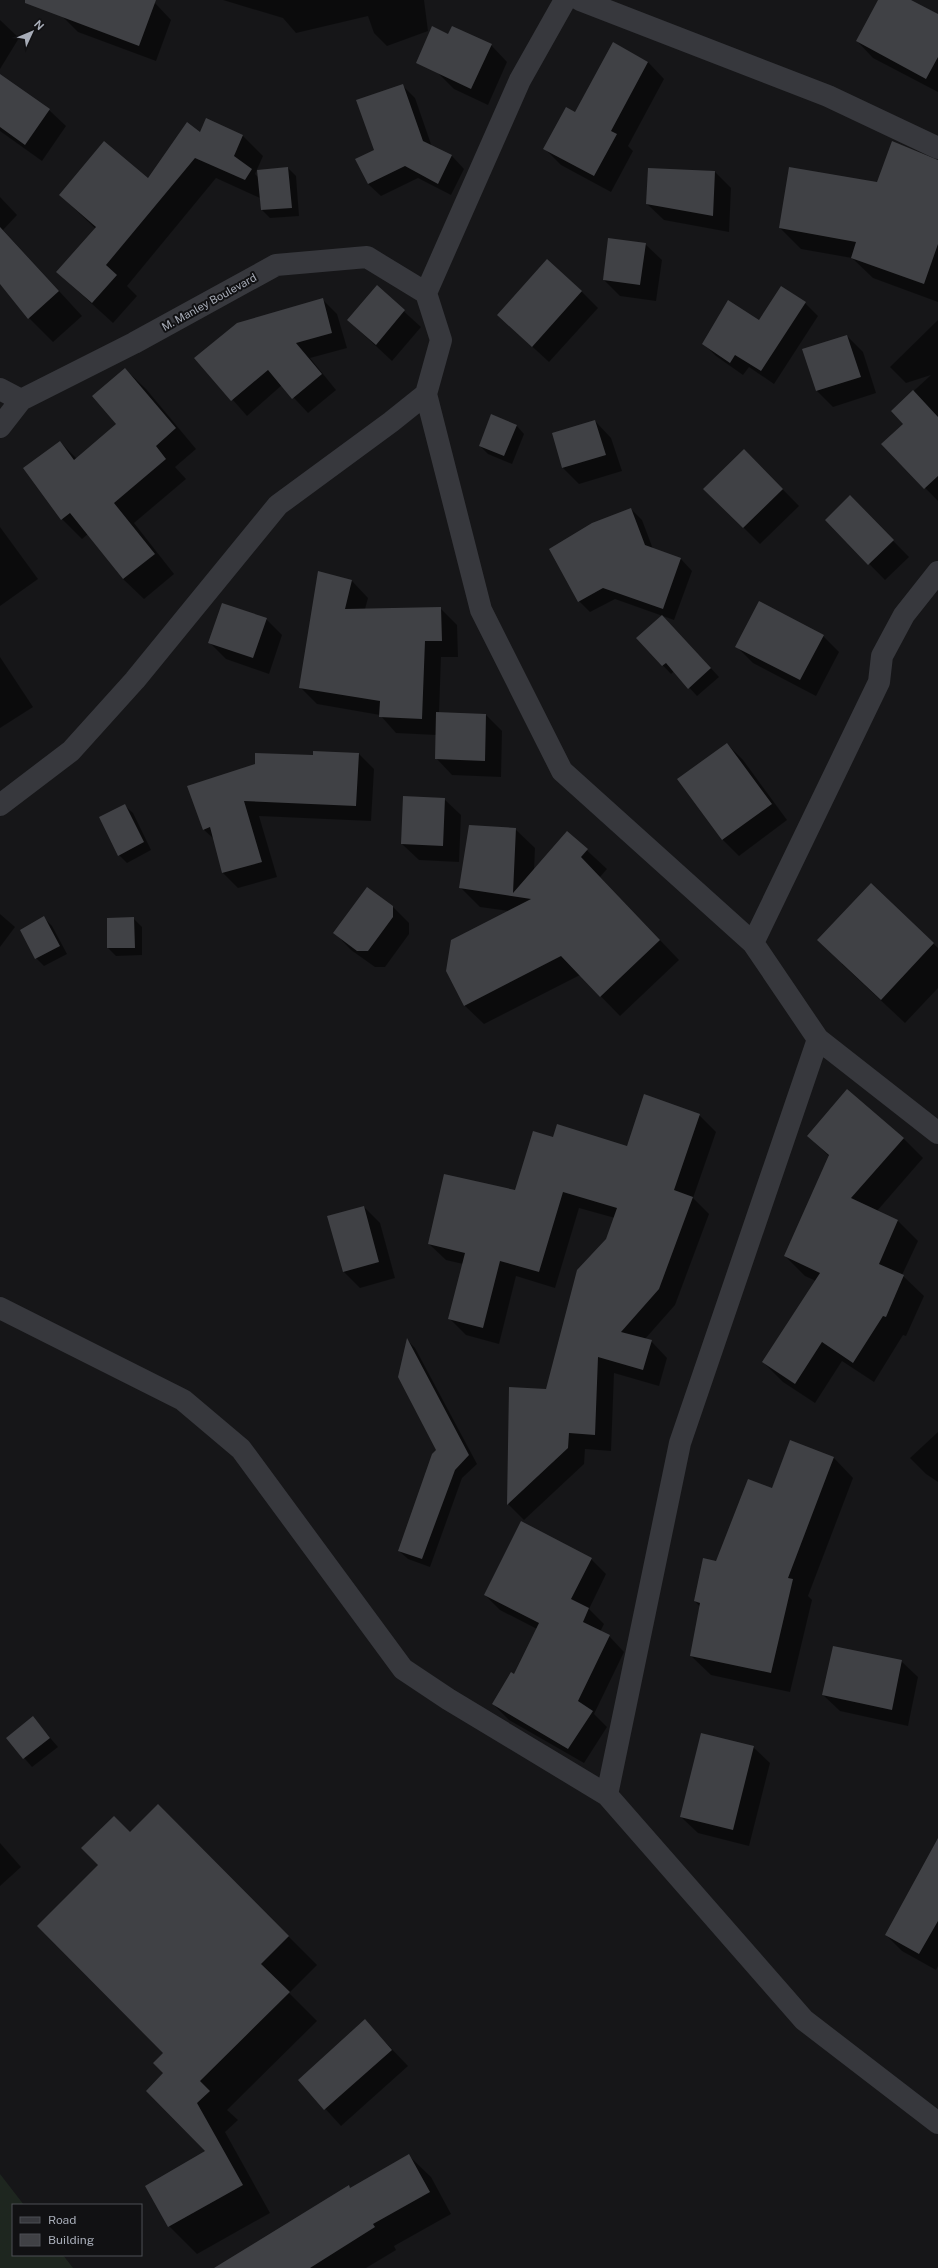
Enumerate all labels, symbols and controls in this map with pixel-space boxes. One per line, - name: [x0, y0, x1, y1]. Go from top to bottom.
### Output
- north arrow: [12, 12, 52, 52]
- text: N: [32, 18, 46, 32]
- street label: M. Manley Boulevard: [160, 271, 258, 333]
- legend: [12, 2204, 142, 2256]
- text: Road: [48, 2213, 76, 2227]
- text: Building: [48, 2233, 94, 2247]

